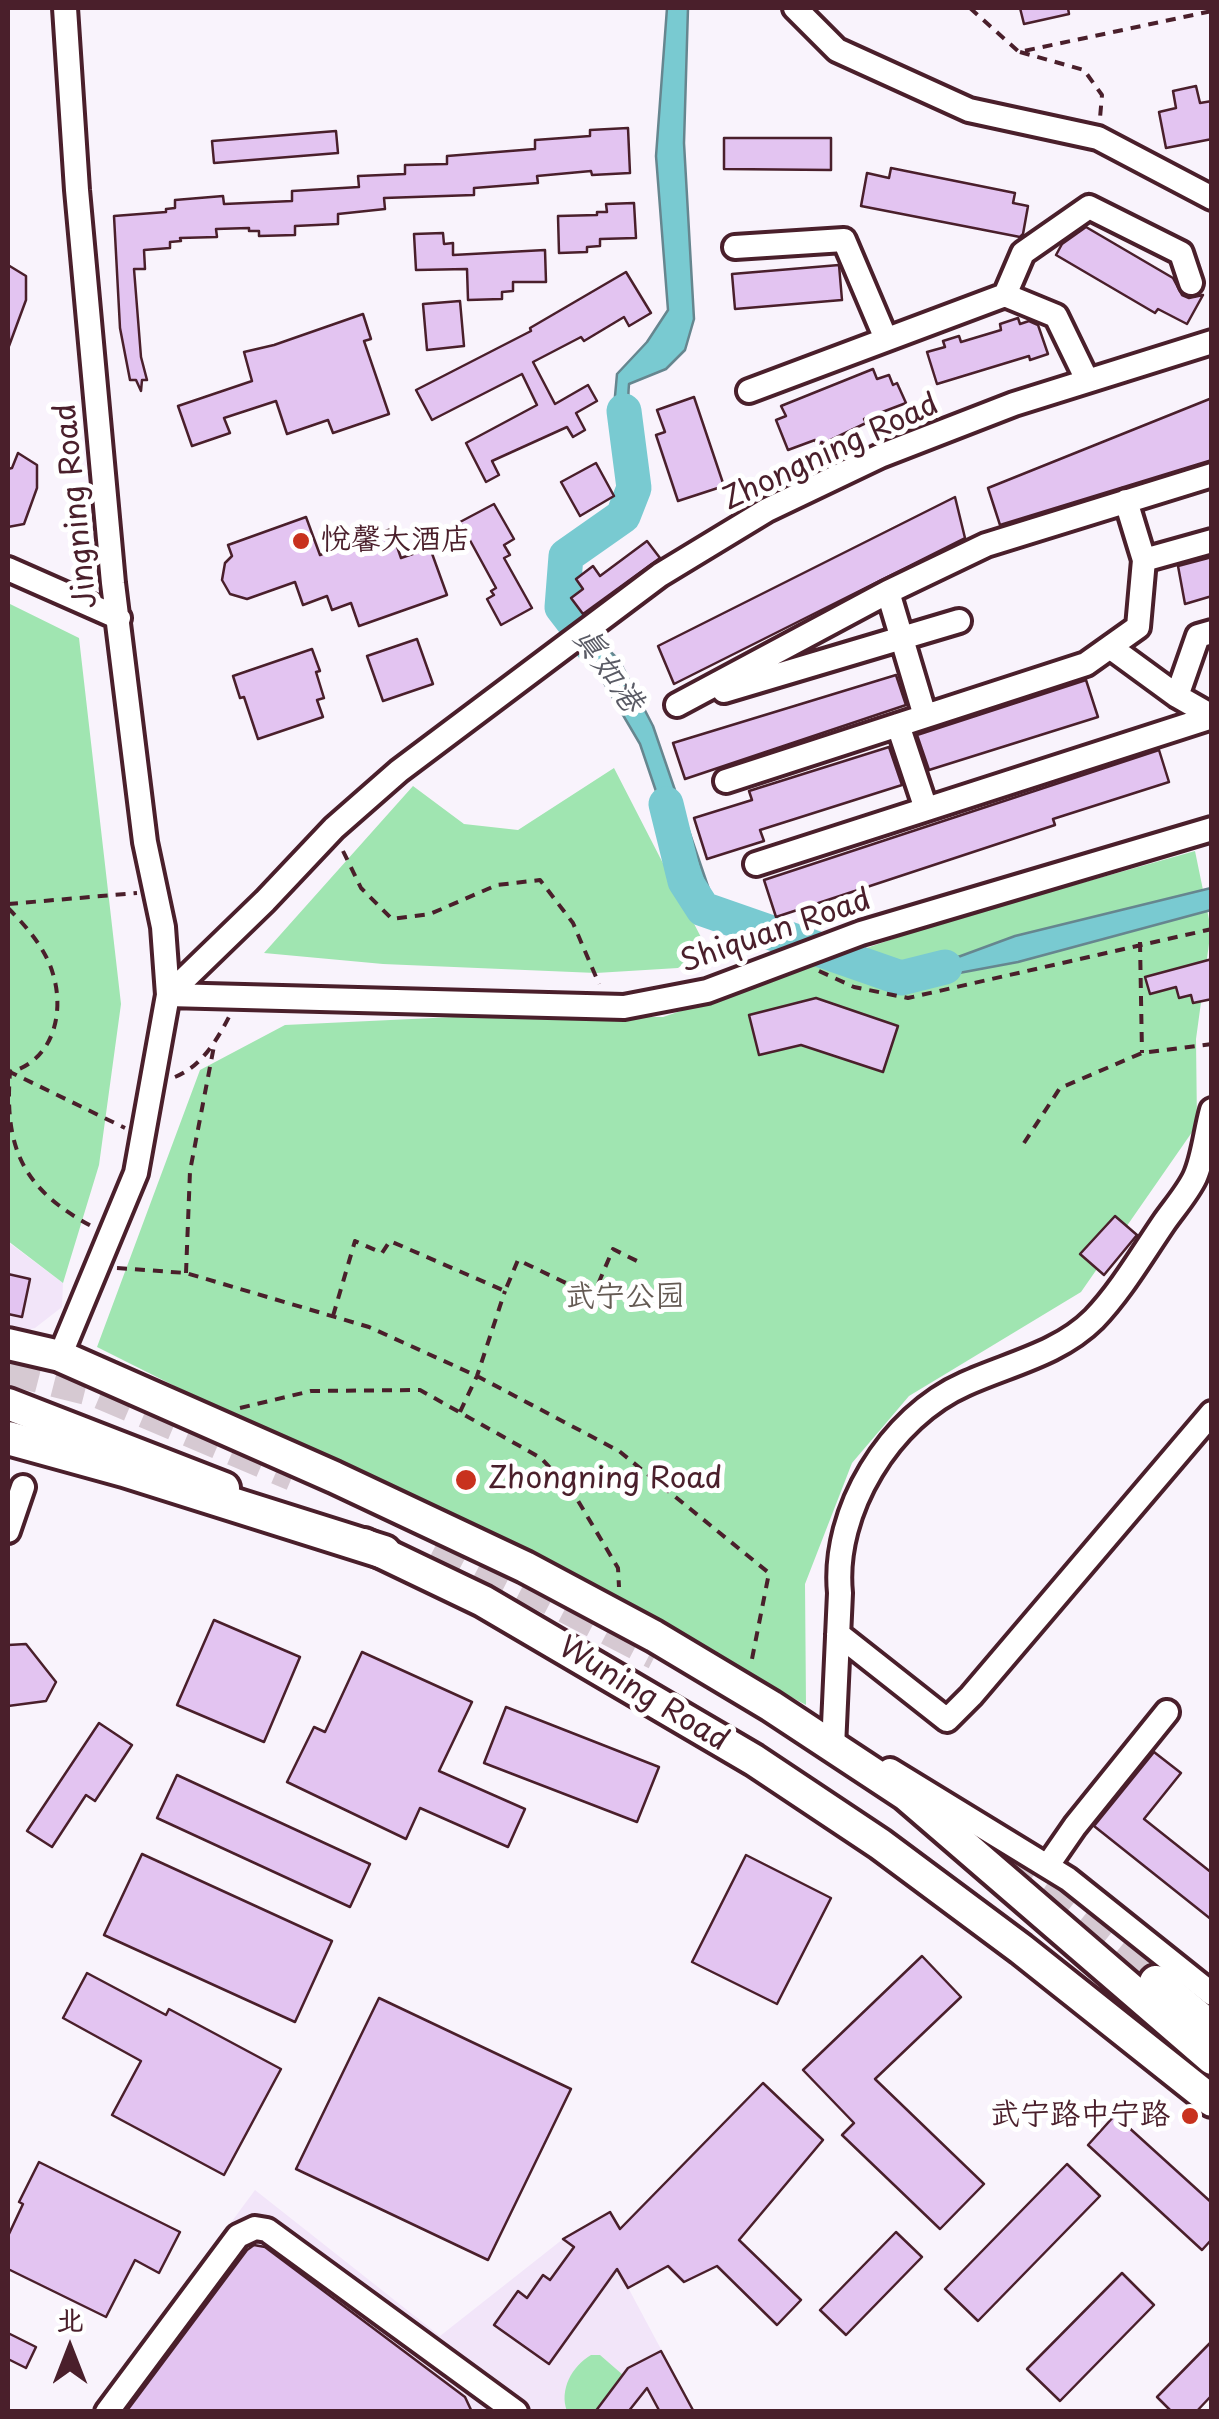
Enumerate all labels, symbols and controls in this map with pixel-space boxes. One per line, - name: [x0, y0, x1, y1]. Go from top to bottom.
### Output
- street label: Zhongning Road: [717, 387, 945, 519]
- street label: Jingning Road: [48, 402, 106, 610]
- place label: 悦馨大酒店: [321, 523, 471, 559]
- marker: 悦馨大酒店: [290, 530, 312, 552]
- water label: 真如港: [564, 620, 650, 720]
- street label: Shiquan Road: [676, 883, 876, 981]
- park label: 武宁公园: [565, 1280, 685, 1316]
- place label: Zhongning Road: [488, 1462, 722, 1498]
- marker: Zhongning Road: [453, 1467, 479, 1493]
- street label: Wuning Road: [551, 1630, 735, 1760]
- place label: 武宁路中宁路: [990, 2098, 1170, 2134]
- marker: 武宁路中宁路: [1179, 2105, 1201, 2127]
- text: 北: [56, 2297, 84, 2340]
- north arrow: [20, 2299, 120, 2399]

